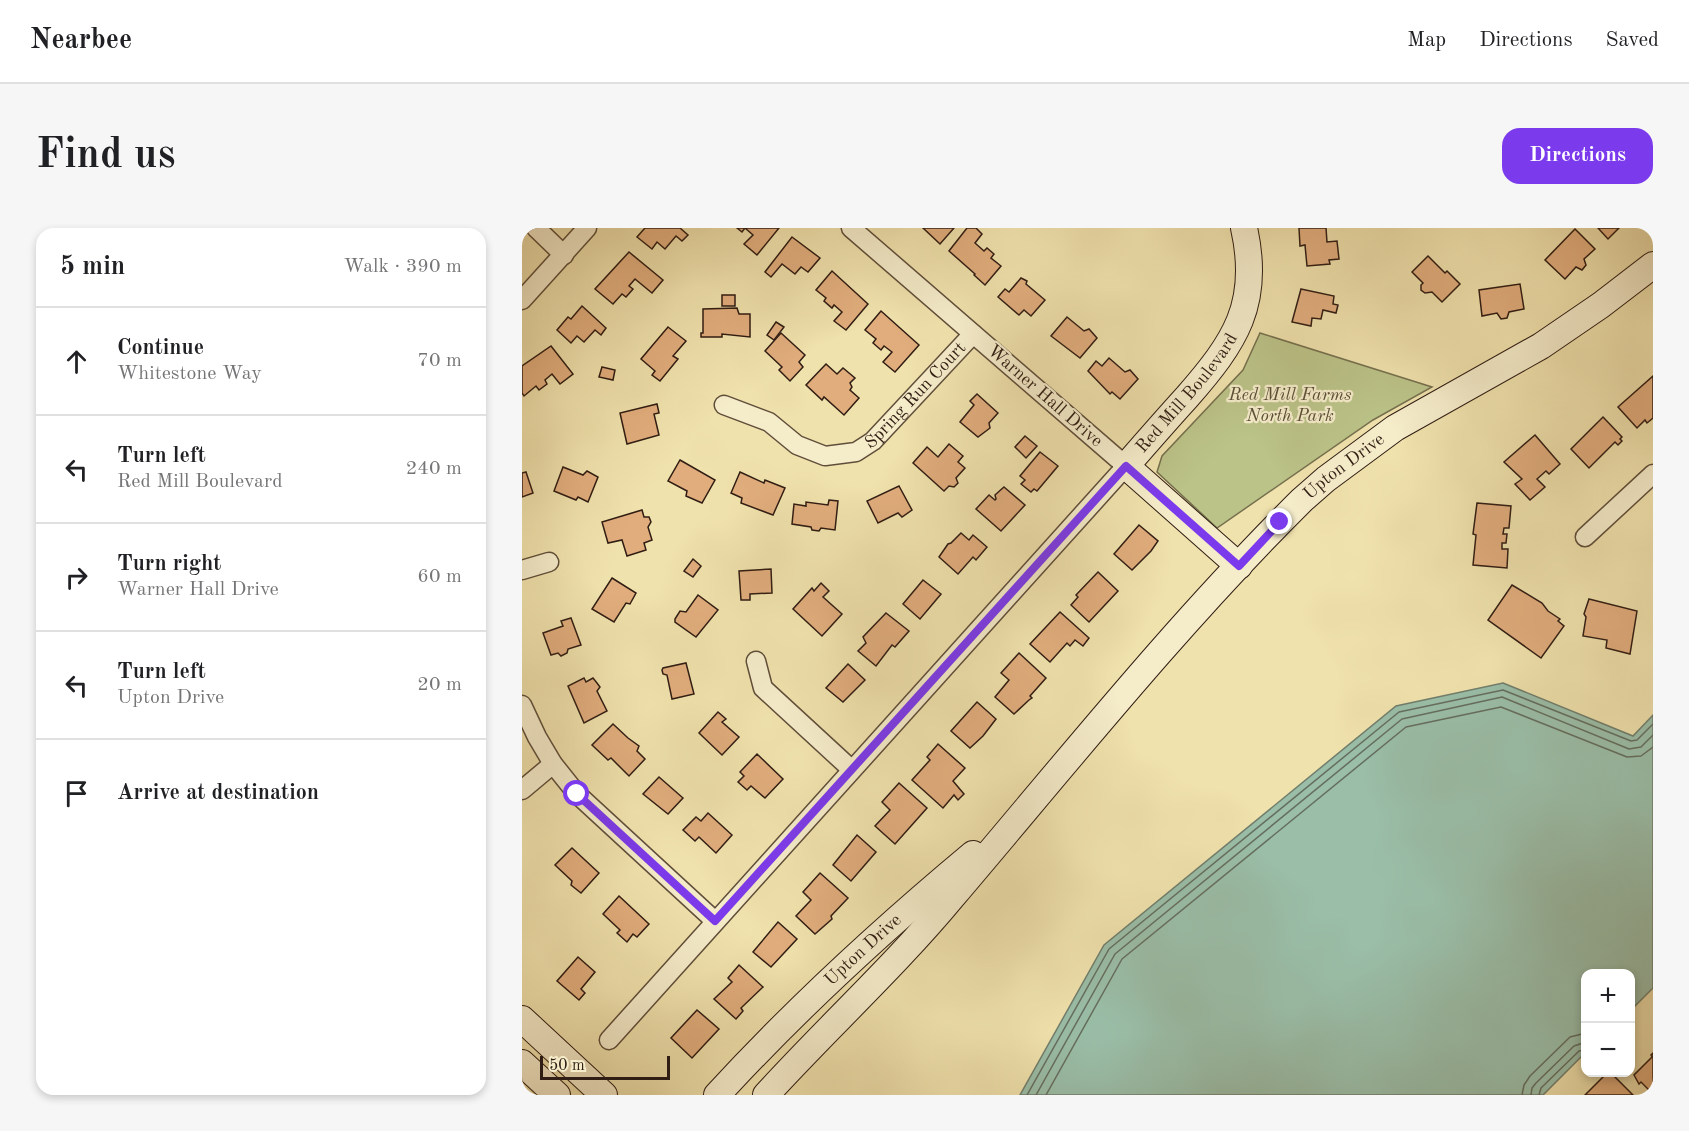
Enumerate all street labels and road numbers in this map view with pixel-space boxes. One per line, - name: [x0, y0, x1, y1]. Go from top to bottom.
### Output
- street label: Red Mill Boulevard: [1133, 330, 1241, 456]
- street label: Spring Run Court: [862, 339, 969, 453]
- street label: Warner Hall Drive: [984, 341, 1106, 451]
- street label: Upton Drive: [1300, 430, 1388, 503]
- street label: Upton Drive: [822, 911, 905, 989]

